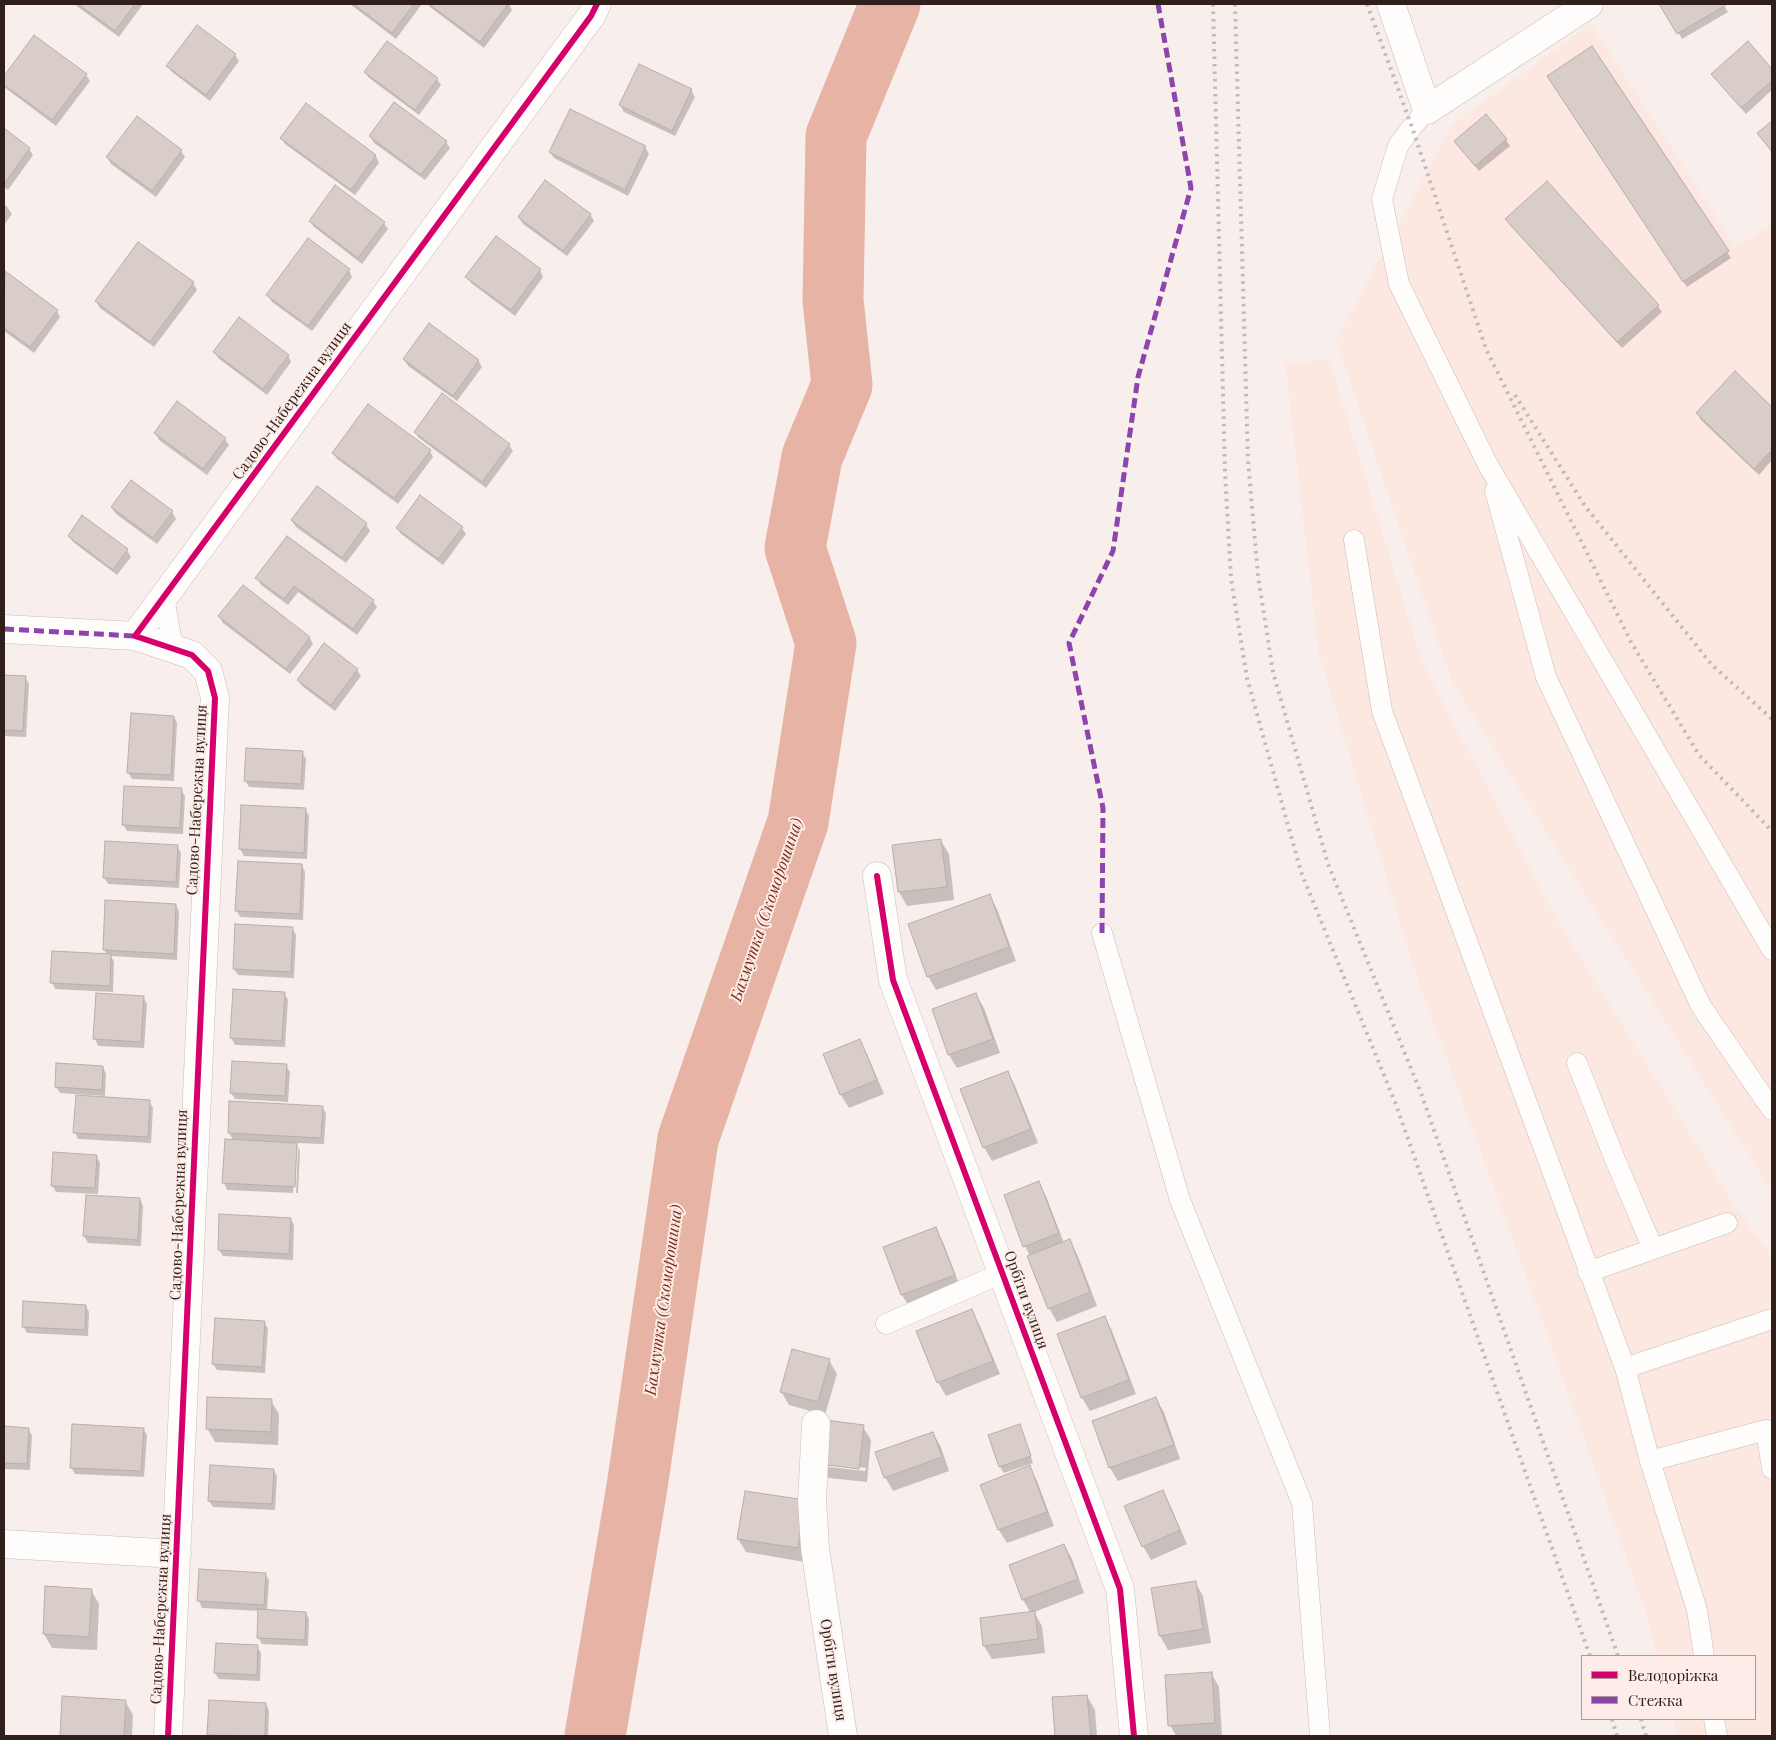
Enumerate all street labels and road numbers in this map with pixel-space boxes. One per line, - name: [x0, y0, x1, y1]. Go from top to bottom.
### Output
- street label: Садово-Набережна вулиця: [229, 319, 355, 483]
- street label: Садово-Набережна вулиця: [183, 704, 211, 896]
- street label: Садово-Набережна вулиця: [167, 1109, 191, 1301]
- street label: Орбіти вулиця: [1000, 1248, 1052, 1352]
- street label: Садово-Набережна вулиця: [147, 1513, 175, 1705]
- street label: Орбіти вулиця: [816, 1618, 850, 1722]

